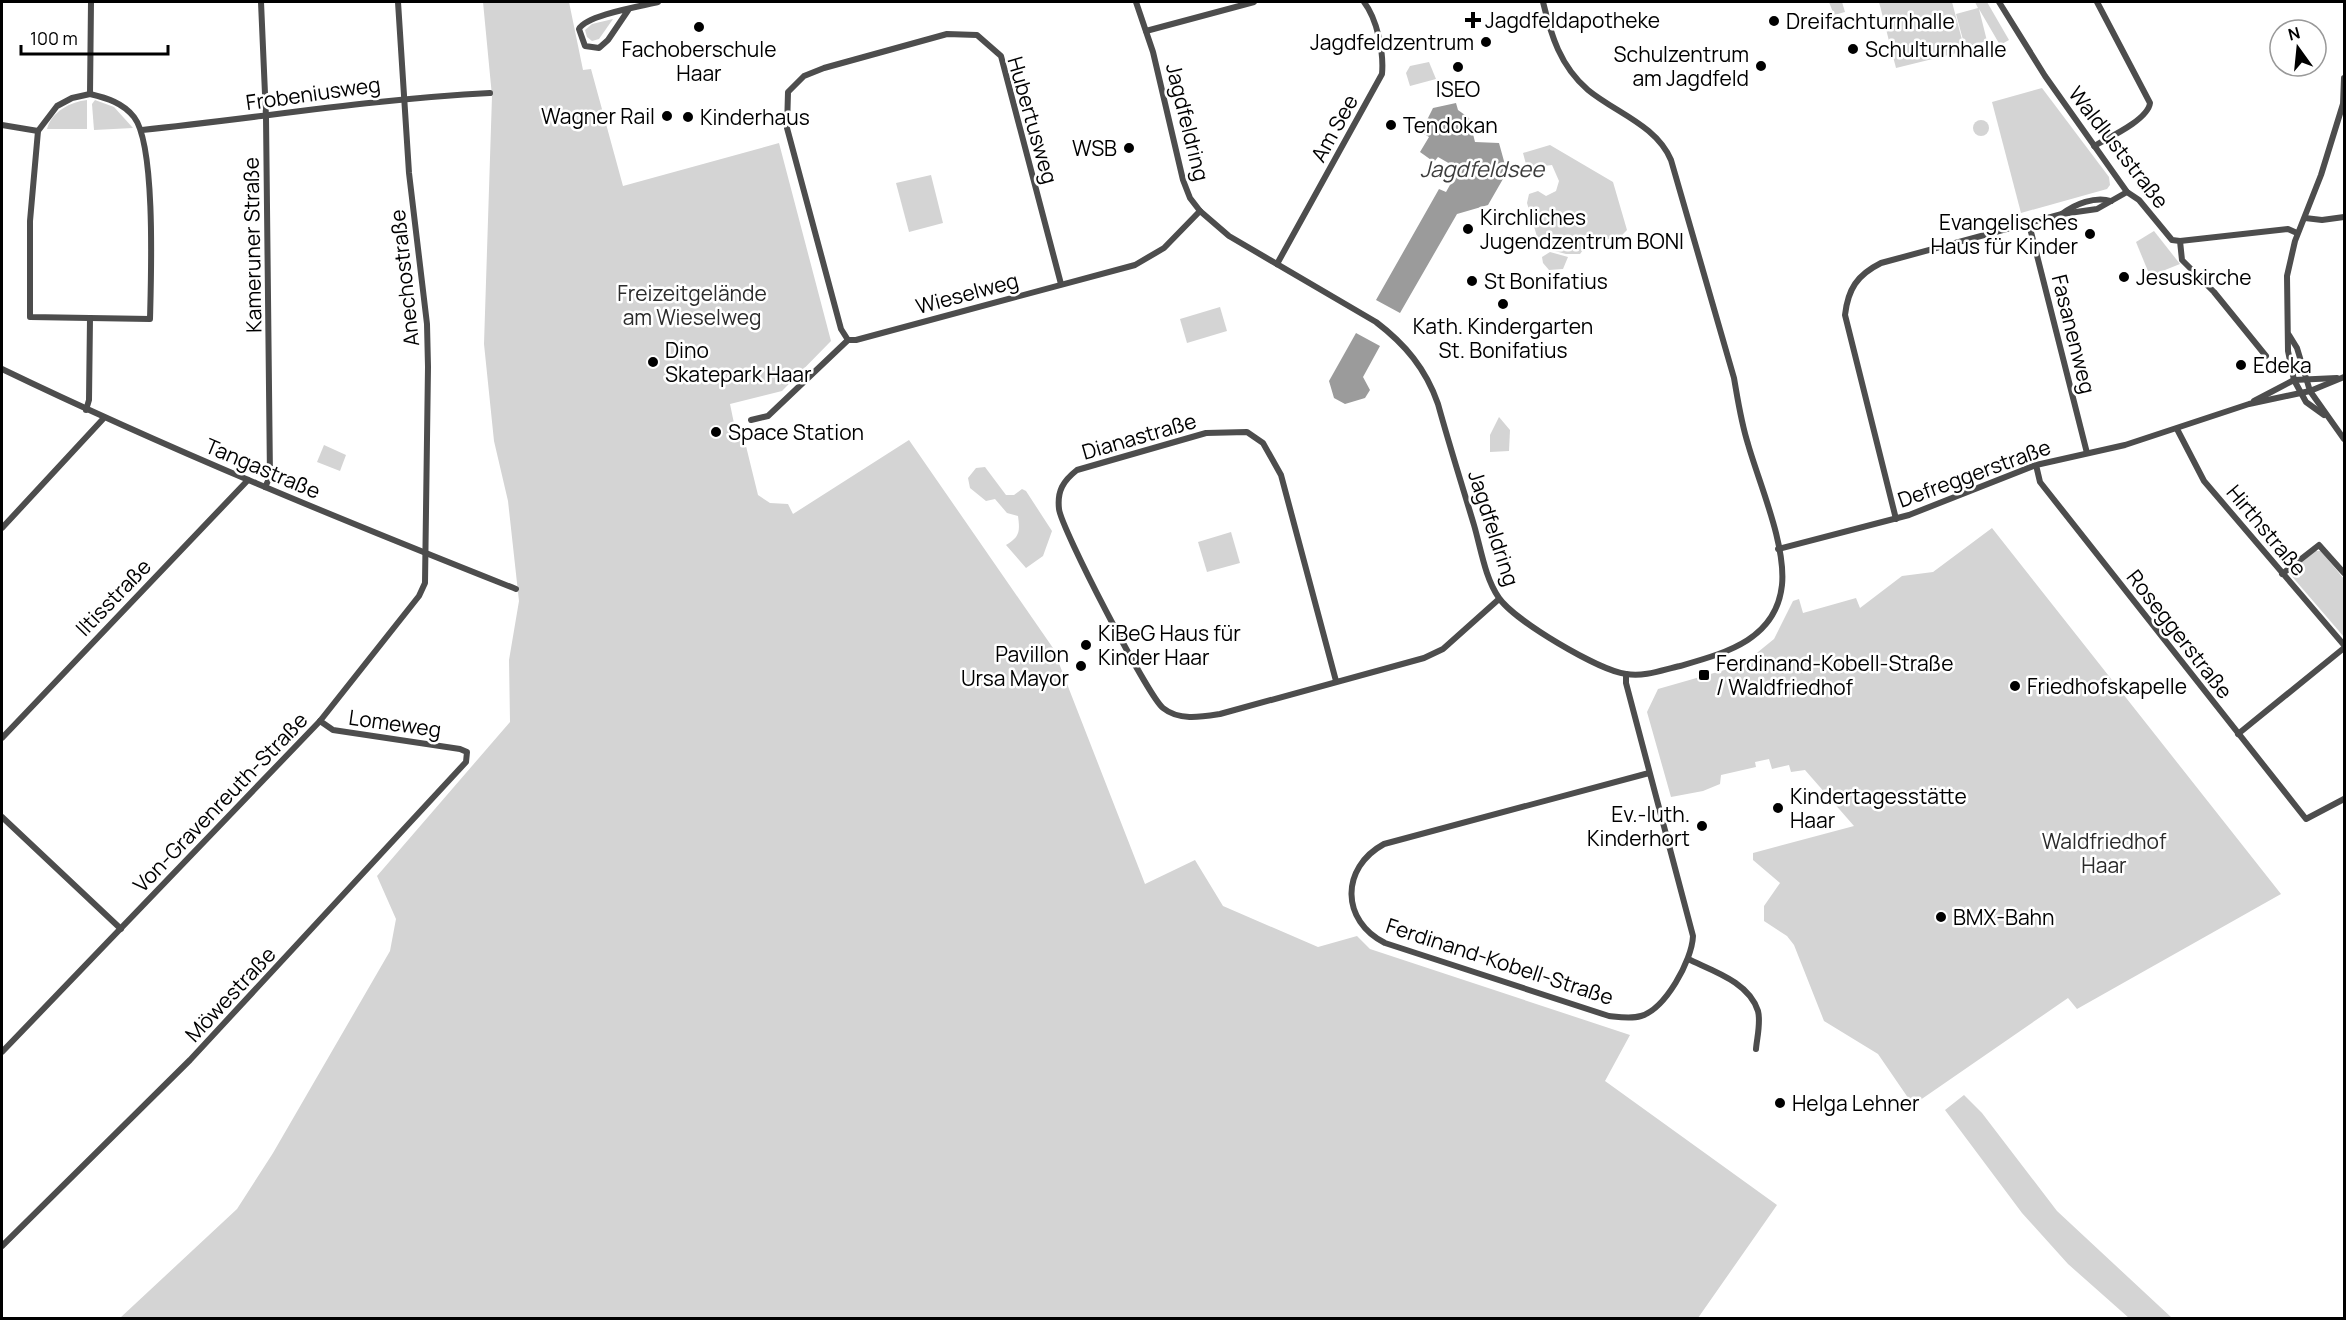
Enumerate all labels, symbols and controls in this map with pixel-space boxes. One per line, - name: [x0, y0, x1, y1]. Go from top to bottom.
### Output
- place label: Jagdfeldapotheke: [1485, 6, 1660, 34]
- place label: Dreifachturnhalle: [1786, 7, 1955, 35]
- marker: Jagdfeldapotheke: [1466, 13, 1480, 27]
- marker: Dreifachturnhalle: [1767, 14, 1781, 28]
- scale bar: [21, 18, 168, 56]
- north arrow: [2268, 18, 2328, 78]
- marker: Fachoberschule Haar: [692, 20, 706, 34]
- text: N: [2286, 21, 2303, 46]
- text: 100 m: [30, 26, 78, 50]
- place label: Jagdfeldzentrum: [1310, 28, 1474, 56]
- place label: Fachoberschule Haar: [622, 35, 776, 87]
- marker: Jagdfeldzentrum: [1479, 35, 1493, 49]
- place label: Schulturnhalle: [1865, 35, 2007, 63]
- place label: Schulzentrum am Jagdfeld: [1614, 40, 1749, 92]
- marker: Schulturnhalle: [1846, 42, 1860, 56]
- street label: Hubertusweg: [1001, 53, 1065, 187]
- marker: Schulzentrum am Jagdfeld: [1754, 59, 1768, 73]
- street label: Jagdfeldring: [1160, 60, 1216, 184]
- marker: ISEO: [1451, 60, 1465, 74]
- street label: Frobeniusweg: [244, 70, 382, 116]
- place label: ISEO: [1436, 75, 1480, 103]
- street label: Waldluststraße: [2063, 80, 2175, 214]
- street label: Am See: [1304, 89, 1364, 167]
- place label: Wagner Rail: [541, 102, 655, 130]
- place label: Kinderhaus: [700, 103, 810, 131]
- marker: Wagner Rail: [660, 109, 674, 123]
- marker: Kinderhaus: [681, 110, 695, 124]
- place label: Tendokan: [1403, 111, 1498, 139]
- marker: Tendokan: [1384, 118, 1398, 132]
- place label: WSB: [1072, 134, 1117, 162]
- marker: WSB: [1122, 141, 1136, 155]
- water label: Jagdfeldsee: [1420, 154, 1545, 184]
- street label: Kameruner Straße: [236, 157, 268, 333]
- place label: Kirchliches Jugendzentrum BONI: [1480, 203, 1684, 255]
- street label: Anechostraße: [383, 208, 425, 348]
- place label: Evangelisches Haus für Kinder: [1931, 208, 2078, 260]
- marker: Kirchliches Jugendzentrum BONI: [1461, 222, 1475, 236]
- marker: Evangelisches Haus für Kinder: [2083, 227, 2097, 241]
- place label: Jesuskirche: [2136, 263, 2252, 291]
- street label: Wieselweg: [913, 266, 1021, 320]
- place label: St Bonifatius: [1484, 267, 1608, 295]
- marker: Jesuskirche: [2117, 270, 2131, 284]
- street label: Fasanenweg: [2046, 272, 2102, 396]
- marker: St Bonifatius: [1465, 274, 1479, 288]
- park label: Freizeitgelände am Wieselweg: [617, 279, 767, 331]
- marker: Kath. Kindergarten St. Bonifatius: [1496, 297, 1510, 311]
- place label: Kath. Kindergarten St. Bonifatius: [1413, 312, 1593, 364]
- place label: Dino Skatepark Haar: [665, 336, 812, 388]
- place label: Edeka: [2253, 351, 2312, 379]
- marker: Dino Skatepark Haar: [646, 355, 660, 369]
- marker: Edeka: [2234, 358, 2248, 372]
- street label: Dianastraße: [1078, 406, 1200, 466]
- place label: Space Station: [728, 418, 864, 446]
- marker: Space Station: [709, 425, 723, 439]
- street label: Tangastraße: [201, 431, 325, 505]
- street label: Defreggerstraße: [1894, 432, 2054, 514]
- street label: Jagdfeldring: [1462, 466, 1526, 590]
- street label: Hirthstraße: [2221, 479, 2313, 581]
- street label: Iltisstraße: [69, 552, 157, 642]
- street label: Roseggerstraße: [2121, 564, 2239, 704]
- place label: KiBeG Haus für Kinder Haar: [1098, 619, 1241, 671]
- marker: KiBeG Haus für Kinder Haar: [1079, 638, 1093, 652]
- place label: Pavillon Ursa Mayor: [961, 640, 1069, 692]
- place label: Ferdinand-Kobell-Straße / Waldfriedhof: [1716, 649, 1953, 701]
- marker: Pavillon Ursa Mayor: [1074, 659, 1088, 673]
- marker: Ferdinand-Kobell-Straße / Waldfriedhof: [1697, 668, 1711, 682]
- place label: Friedhofskapelle: [2027, 672, 2187, 700]
- marker: Friedhofskapelle: [2008, 679, 2022, 693]
- street label: Lomeweg: [347, 703, 443, 743]
- street label: Von-Gravenreuth-Straße: [127, 706, 313, 898]
- place label: Kindertagesstätte Haar: [1790, 782, 1967, 834]
- place label: Ev.-luth. Kinderhort: [1587, 800, 1690, 852]
- marker: Kindertagesstätte Haar: [1771, 801, 1785, 815]
- marker: Ev.-luth. Kinderhort: [1695, 819, 1709, 833]
- park label: Waldfriedhof Haar: [2042, 827, 2167, 879]
- place label: BMX-Bahn: [1953, 903, 2055, 931]
- marker: BMX-Bahn: [1934, 910, 1948, 924]
- street label: Ferdinand-Kobell-Straße: [1383, 911, 1617, 1011]
- street label: Möwestraße: [179, 940, 281, 1048]
- place label: Helga Lehner: [1792, 1089, 1920, 1117]
- marker: Helga Lehner: [1773, 1096, 1787, 1110]

